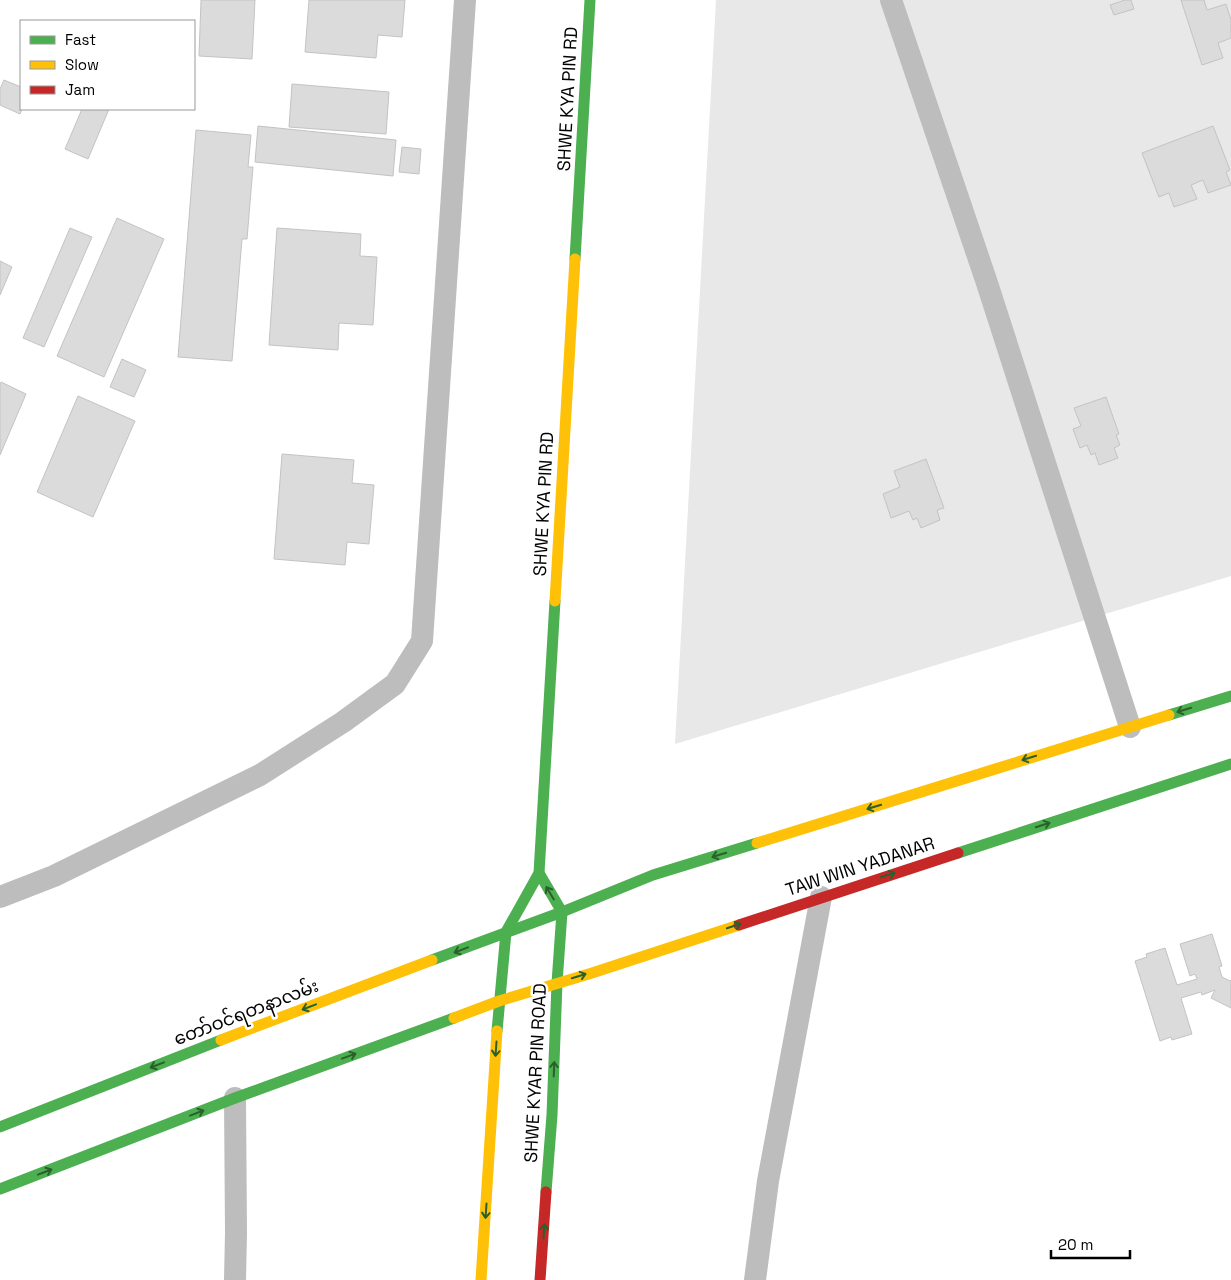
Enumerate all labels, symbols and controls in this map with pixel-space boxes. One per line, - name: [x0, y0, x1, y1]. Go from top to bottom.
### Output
- legend: [20, 20, 195, 110]
- street label: SHWE KYA PIN RD: [552, 26, 582, 172]
- text: Fast: [65, 30, 96, 49]
- text: Slow: [65, 55, 99, 74]
- text: Jam: [65, 80, 95, 99]
- street label: SHWE KYA PIN RD: [528, 431, 558, 577]
- one-way arrow: [1177, 706, 1193, 716]
- one-way arrow: [1022, 754, 1038, 764]
- one-way arrow: [866, 802, 882, 812]
- one-way arrow: [1034, 820, 1050, 830]
- street label: TAW WIN YADANAR: [783, 831, 937, 901]
- one-way arrow: [711, 850, 727, 860]
- one-way arrow: [880, 870, 896, 880]
- one-way arrow: [545, 886, 555, 900]
- one-way arrow: [725, 921, 741, 930]
- one-way arrow: [453, 946, 469, 955]
- one-way arrow: [571, 971, 587, 981]
- street label: တော်ဝင်ရတနာလမ်း: [170, 973, 323, 1054]
- street label: SHWE KYAR PIN ROAD: [519, 983, 551, 1163]
- one-way arrow: [301, 1003, 317, 1012]
- one-way arrow: [491, 1041, 500, 1057]
- one-way arrow: [341, 1051, 356, 1060]
- one-way arrow: [150, 1061, 165, 1070]
- one-way arrow: [549, 1061, 559, 1078]
- one-way arrow: [189, 1108, 204, 1117]
- one-way arrow: [38, 1166, 53, 1175]
- one-way arrow: [481, 1203, 490, 1219]
- one-way arrow: [539, 1224, 548, 1240]
- scale bar: [1051, 1228, 1130, 1260]
- text: 20 m: [1058, 1235, 1093, 1254]

